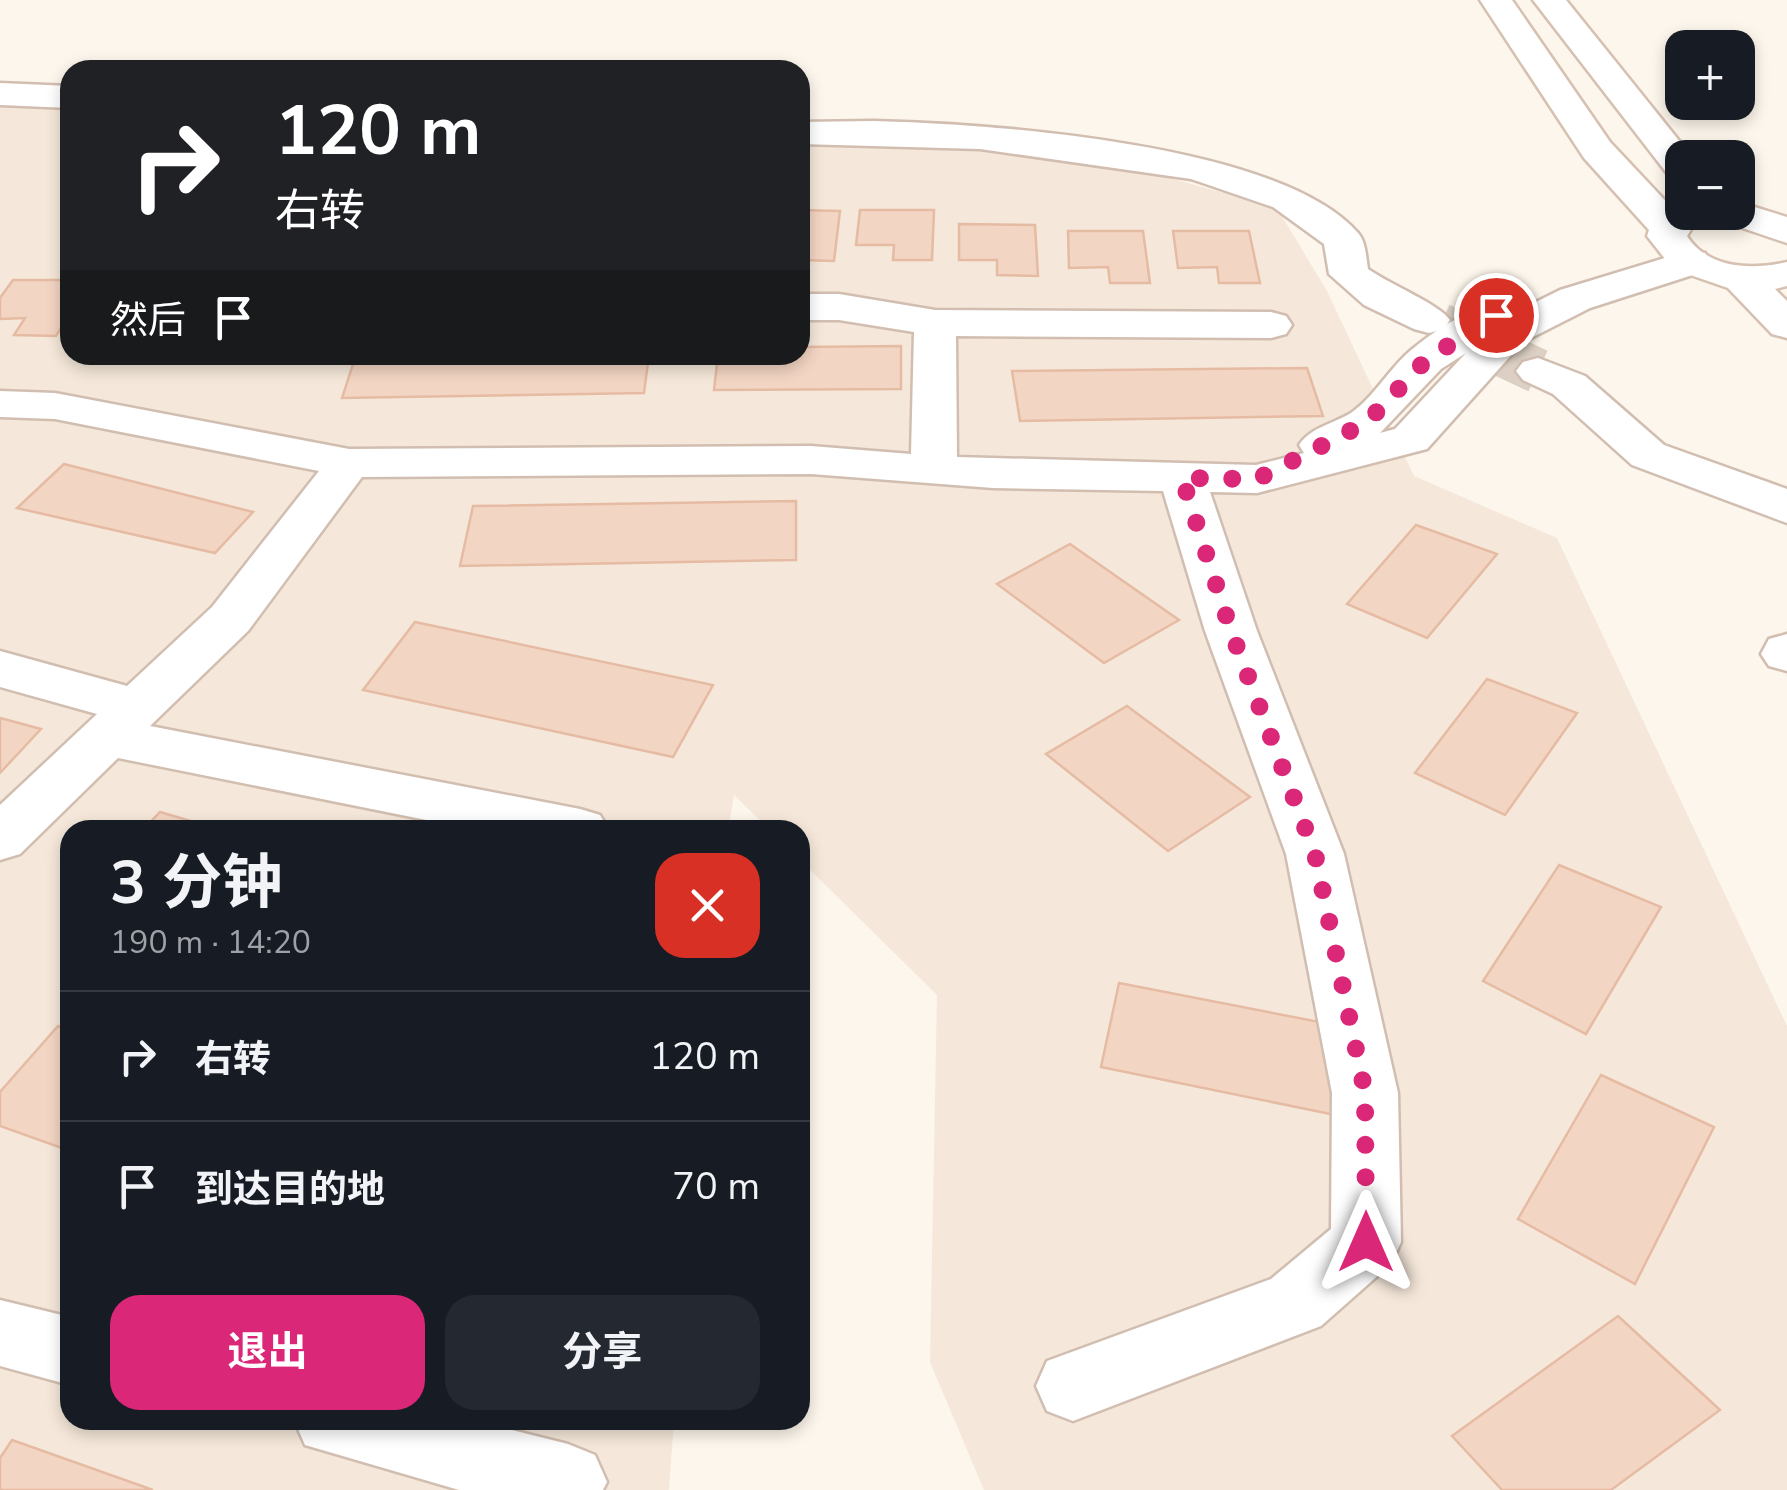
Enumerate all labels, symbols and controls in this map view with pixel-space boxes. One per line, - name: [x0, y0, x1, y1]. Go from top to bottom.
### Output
- map controls: [1665, 30, 1755, 230]
- button: +: [1665, 30, 1755, 120]
- text: 120 m: [275, 83, 481, 179]
- icon: right: [110, 100, 240, 230]
- button: −: [1665, 140, 1755, 230]
- text: 右转: [275, 181, 365, 242]
- pin: [1454, 273, 1539, 358]
- icon: arrive: [1469, 288, 1524, 343]
- icon: arrive: [206, 290, 261, 345]
- text: 然后: [110, 295, 186, 346]
- text: 3 分钟: [110, 842, 282, 924]
- button: close: [655, 853, 760, 958]
- text: 190 m · 14:20: [110, 921, 311, 964]
- icon: right: [110, 1029, 165, 1084]
- text: 120 m: [649, 1031, 760, 1082]
- text: 右转: [195, 1034, 271, 1085]
- icon: arrive: [110, 1159, 165, 1214]
- text: 70 m: [672, 1161, 760, 1212]
- text: 到达目的地: [195, 1164, 385, 1215]
- position arrow: [1314, 1190, 1418, 1294]
- button: 退出: [110, 1295, 425, 1410]
- button: 分享: [445, 1295, 760, 1410]

